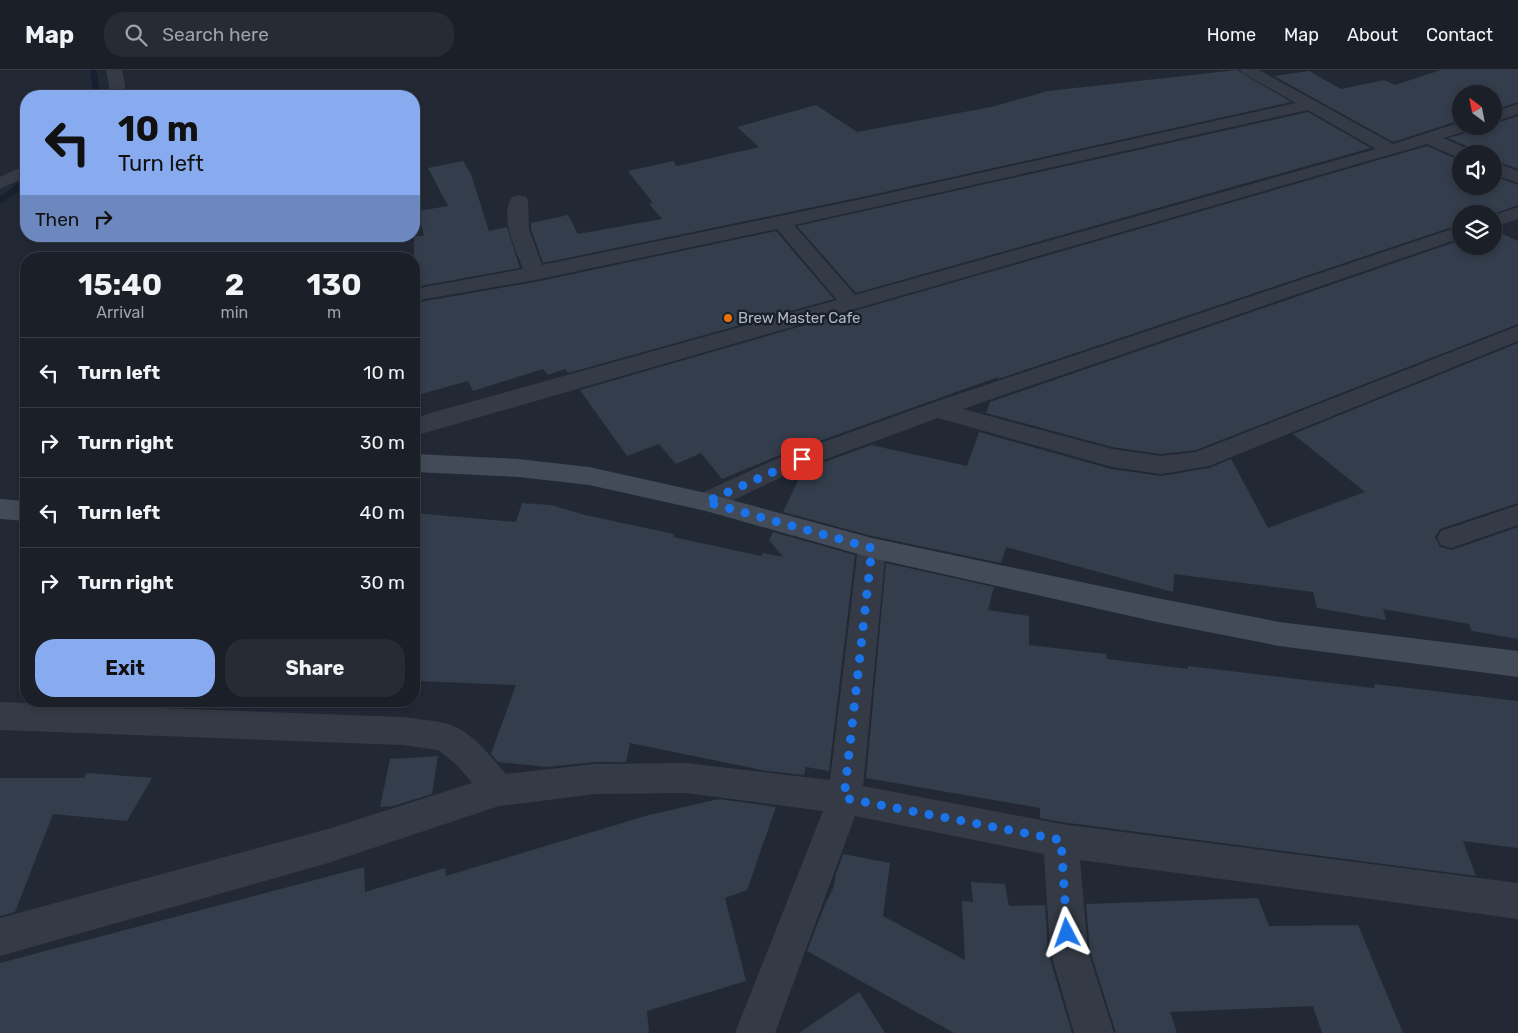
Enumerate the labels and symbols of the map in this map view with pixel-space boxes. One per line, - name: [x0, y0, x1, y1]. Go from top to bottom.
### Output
- north arrow: [1452, 85, 1502, 135]
- place label: Brew Master Cafe: [738, 309, 861, 327]
- marker: Brew Master Cafe: [722, 312, 734, 324]
- pin: [781, 438, 823, 480]
- position arrow: [1040, 906, 1092, 958]

